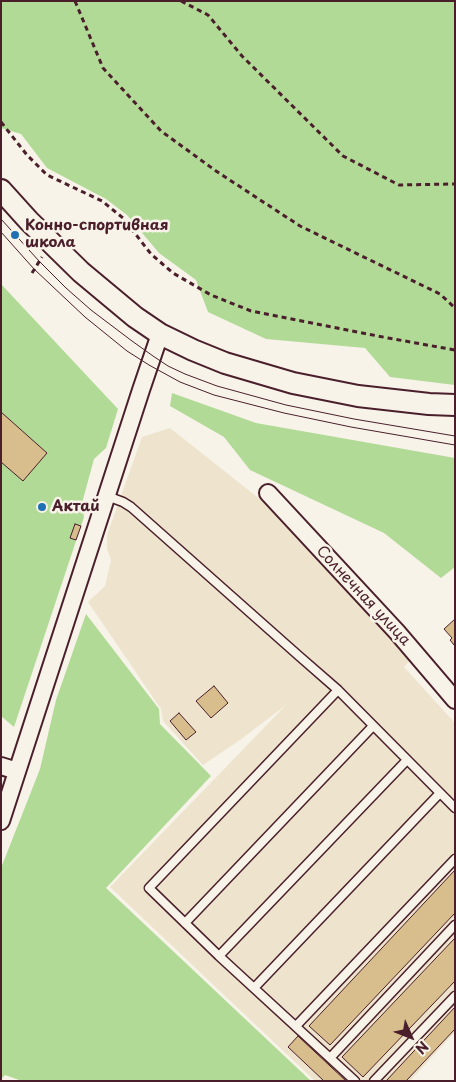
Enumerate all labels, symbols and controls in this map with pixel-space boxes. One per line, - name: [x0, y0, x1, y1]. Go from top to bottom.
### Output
- place label: Конно-спортивная школа: [25, 217, 168, 252]
- marker: Конно-спортивная школа: [9, 229, 21, 241]
- place label: Актай: [52, 498, 100, 516]
- marker: Актай: [36, 501, 48, 513]
- street label: Солнечная улица: [312, 542, 414, 650]
- north arrow: [386, 1012, 436, 1062]
- text: N: [411, 1036, 434, 1059]

